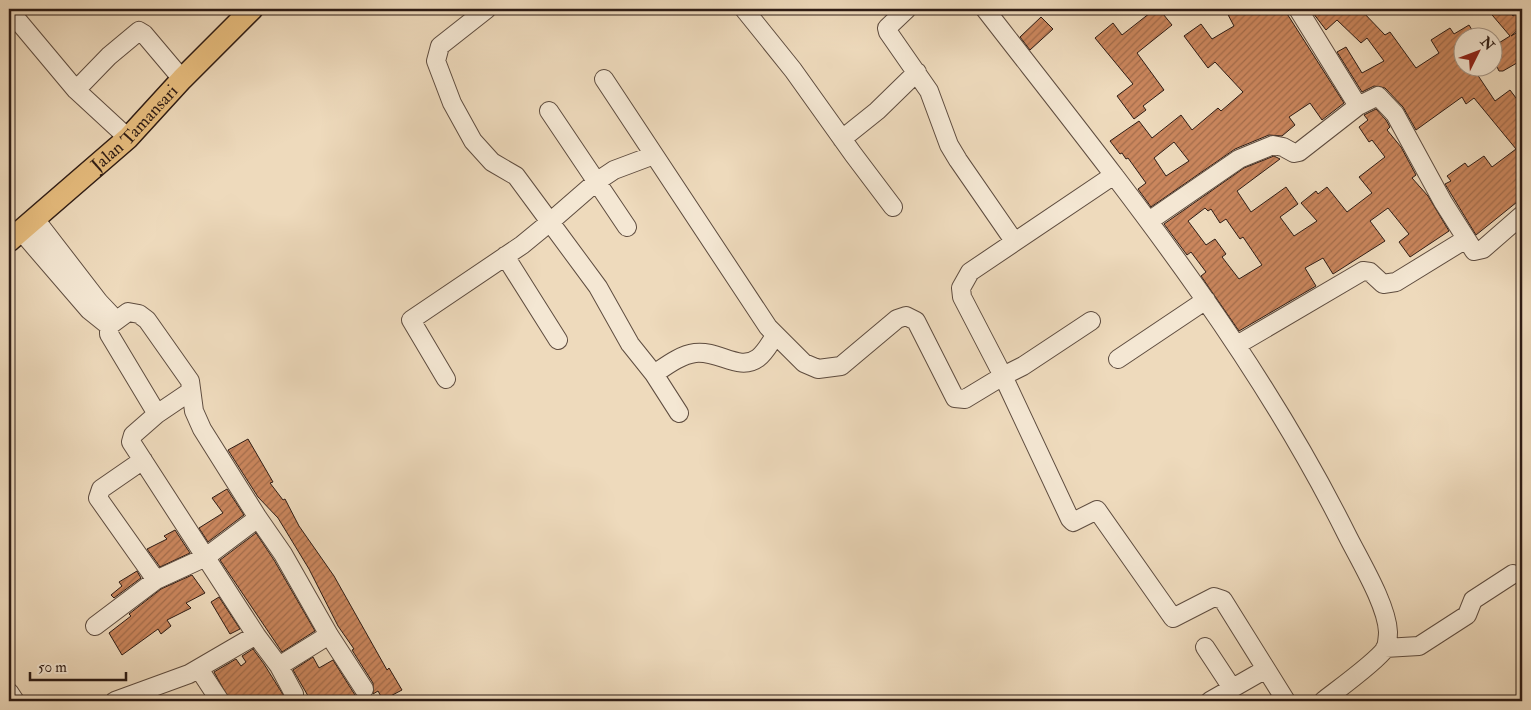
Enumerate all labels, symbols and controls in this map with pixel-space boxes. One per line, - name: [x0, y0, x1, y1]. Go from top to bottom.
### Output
- north arrow: [1454, 28, 1504, 78]
- text: N: [1476, 33, 1498, 54]
- street label: Jalan Tamansari: [85, 79, 183, 177]
- scale bar: [30, 650, 126, 682]
- text: 50 m: [38, 658, 67, 677]

